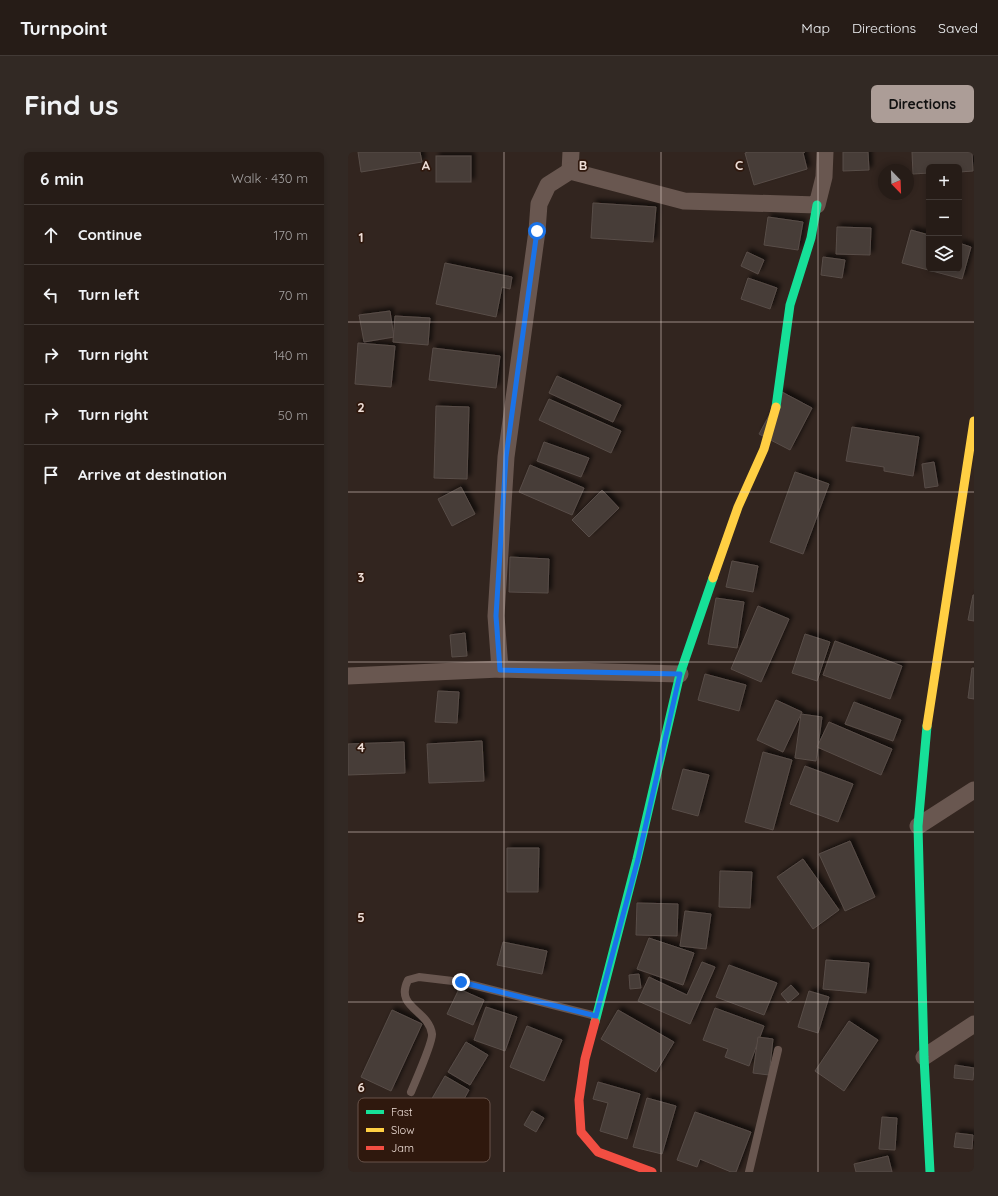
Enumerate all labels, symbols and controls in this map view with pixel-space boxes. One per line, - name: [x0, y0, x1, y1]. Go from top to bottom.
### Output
- text: Turnpoint: [20, 16, 108, 40]
- text: Map: [801, 19, 830, 37]
- text: Directions: [852, 19, 916, 37]
- text: Saved: [938, 19, 978, 37]
- button: Directions: [871, 85, 974, 123]
- text: Find us: [24, 87, 118, 122]
- text: A: [422, 157, 431, 173]
- text: B: [579, 157, 587, 173]
- text: C: [735, 157, 743, 173]
- north arrow: [878, 164, 914, 200]
- map controls: [926, 164, 962, 272]
- button: +: [926, 164, 962, 200]
- text: 6 min: [40, 168, 84, 189]
- text: Walk · 430 m: [231, 170, 308, 186]
- button: −: [926, 200, 962, 236]
- route start: [528, 222, 546, 240]
- icon: ahead: [40, 224, 62, 246]
- text: Continue: [78, 225, 142, 244]
- text: 170 m: [273, 227, 308, 243]
- text: 1: [358, 229, 364, 245]
- button: layers: [926, 236, 962, 272]
- icon: left: [40, 284, 62, 306]
- text: Turn left: [78, 285, 140, 304]
- text: 70 m: [278, 287, 308, 303]
- icon: right: [40, 344, 62, 366]
- text: Turn right: [78, 345, 149, 364]
- text: 140 m: [273, 347, 308, 363]
- text: 2: [357, 399, 365, 415]
- icon: right: [40, 404, 62, 426]
- text: Turn right: [78, 405, 149, 424]
- text: 50 m: [278, 407, 308, 423]
- icon: arrive: [40, 464, 62, 486]
- text: Arrive at destination: [78, 465, 227, 484]
- text: 3: [358, 569, 365, 585]
- text: 4: [357, 739, 365, 755]
- text: 5: [357, 909, 365, 925]
- route end: [452, 973, 470, 991]
- text: 6: [357, 1079, 365, 1095]
- legend: [358, 1098, 490, 1162]
- text: Fast: [391, 1105, 413, 1119]
- text: Slow: [391, 1123, 415, 1137]
- text: Jam: [391, 1141, 414, 1155]

